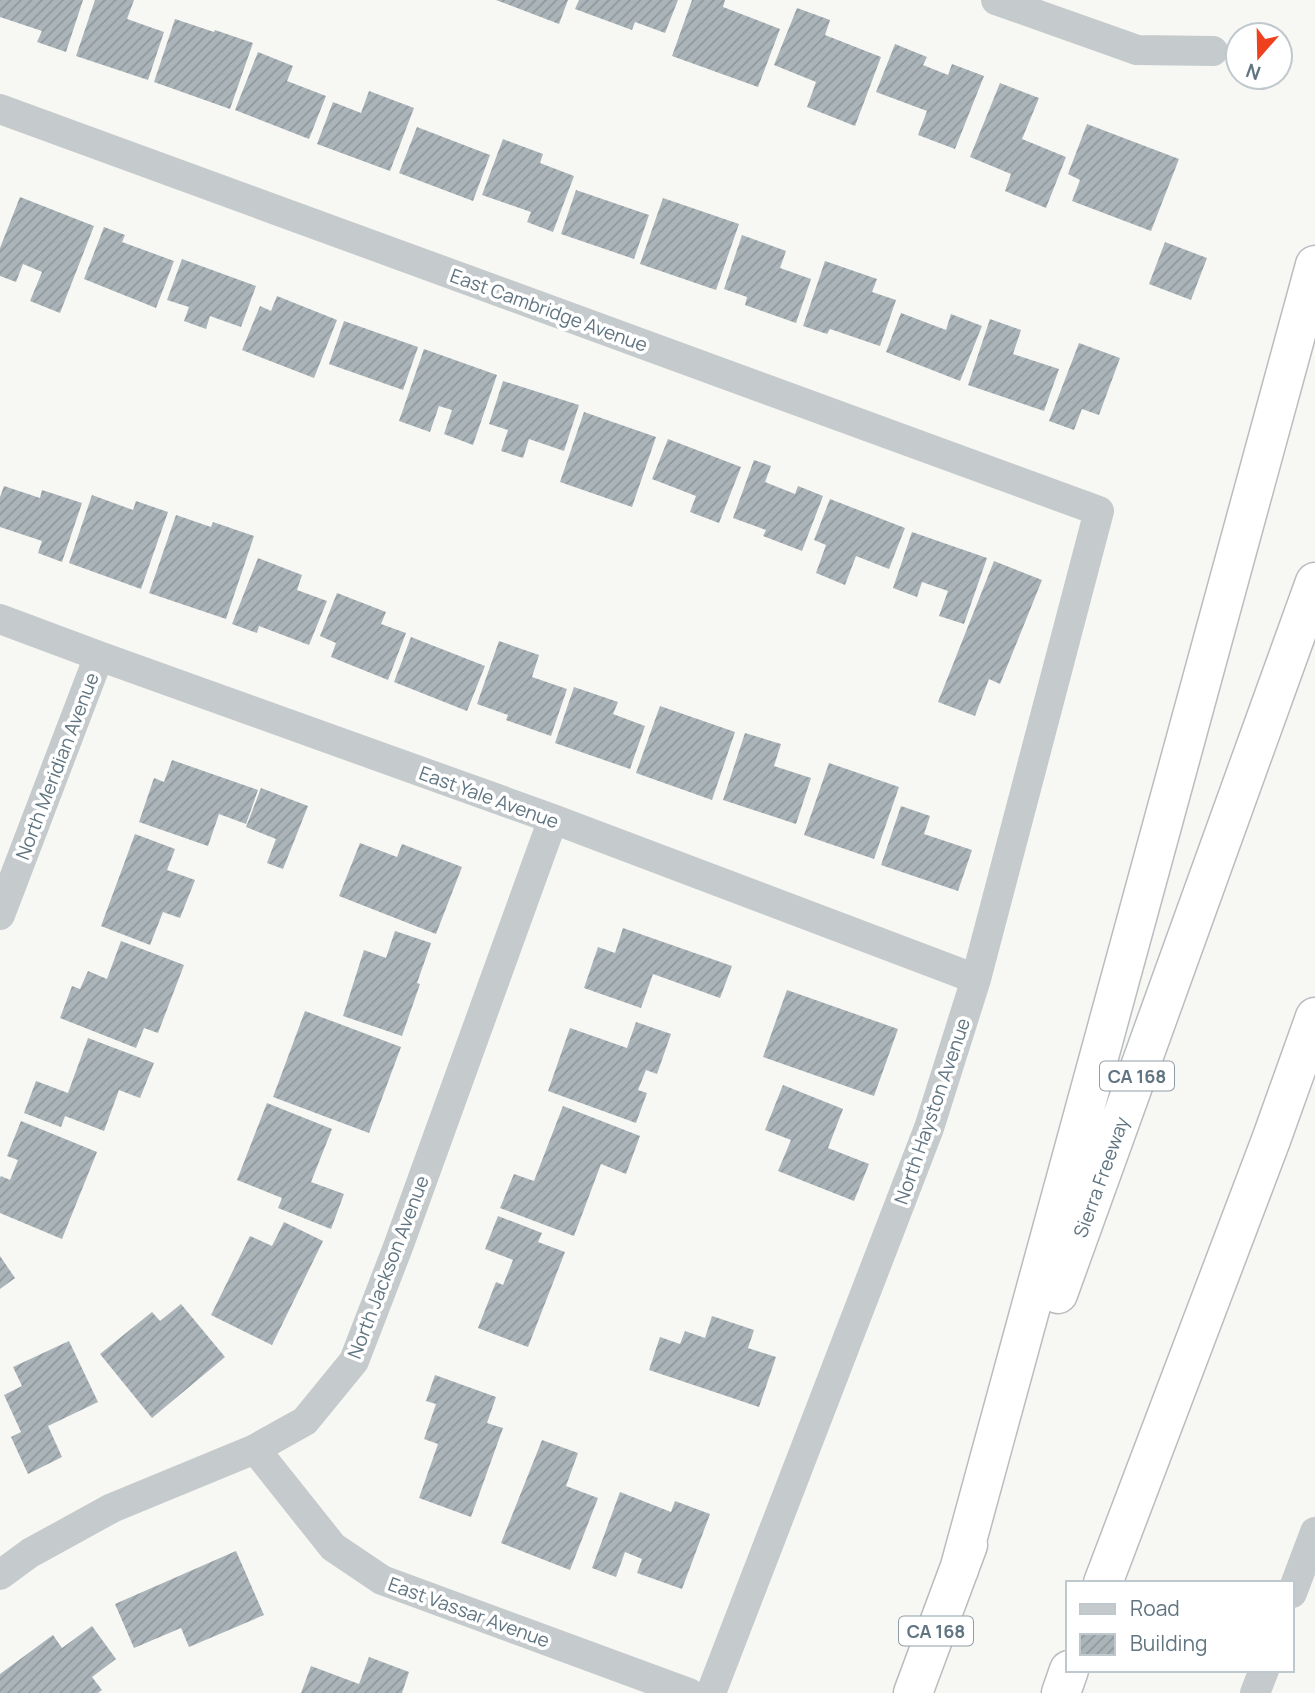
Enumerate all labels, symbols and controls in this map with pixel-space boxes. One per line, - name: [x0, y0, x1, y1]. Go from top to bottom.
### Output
- north arrow: [1224, 21, 1294, 91]
- text: N: [1242, 57, 1264, 87]
- street label: East Cambridge Avenue: [447, 262, 651, 358]
- street label: North Meridian Avenue: [9, 669, 105, 863]
- street label: East Yale Avenue: [416, 760, 562, 834]
- street label: North Hayston Avenue: [888, 1014, 976, 1208]
- road number: CA 168: [1100, 1062, 1174, 1091]
- street label: Sierra Freeway: [1067, 1113, 1135, 1241]
- street label: North Jackson Avenue: [341, 1172, 435, 1362]
- street label: East Vassar Avenue: [385, 1571, 553, 1653]
- legend: [1066, 1581, 1294, 1672]
- text: Road: [1130, 1594, 1180, 1622]
- road number: CA 168: [899, 1616, 973, 1646]
- text: Building: [1130, 1629, 1207, 1657]

